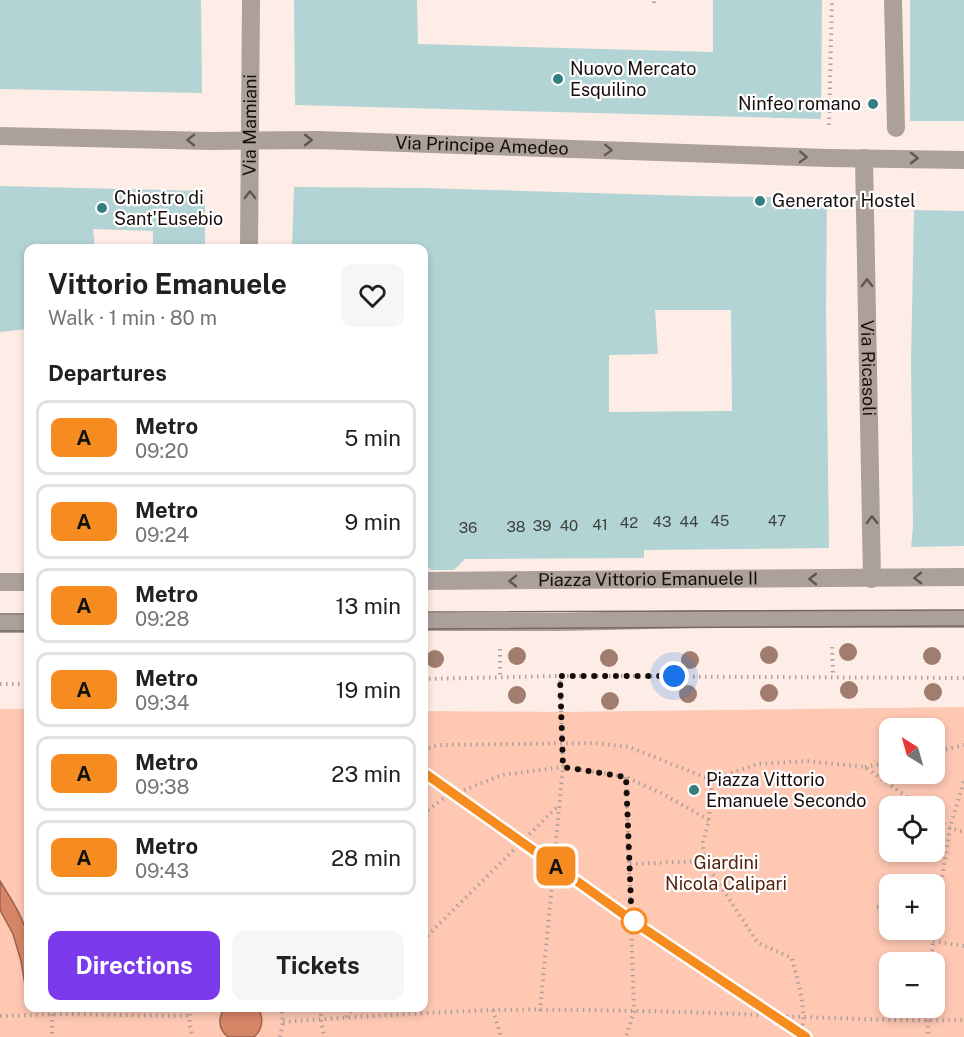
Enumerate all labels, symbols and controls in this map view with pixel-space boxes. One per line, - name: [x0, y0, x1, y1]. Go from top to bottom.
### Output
- place label: Nuovo Mercato Esquilino: [570, 58, 696, 100]
- marker: Nuovo Mercato Esquilino: [551, 72, 565, 86]
- street label: Via Mamiani: [239, 74, 260, 176]
- place label: Ninfeo romano: [738, 93, 861, 114]
- marker: Ninfeo romano: [866, 97, 880, 111]
- street label: Via Principe Amedeo: [395, 132, 569, 159]
- one-way arrow: [187, 134, 196, 147]
- one-way arrow: [304, 134, 313, 146]
- one-way arrow: [604, 144, 613, 156]
- one-way arrow: [799, 150, 808, 163]
- one-way arrow: [910, 152, 919, 165]
- place label: Chiostro di Sant'Eusebio: [114, 187, 223, 229]
- one-way arrow: [244, 190, 256, 199]
- place label: Generator Hostel: [772, 190, 916, 211]
- marker: Generator Hostel: [753, 194, 767, 208]
- marker: Chiostro di Sant'Eusebio: [95, 201, 109, 215]
- button: heart: [341, 264, 404, 327]
- text: Vittorio Emanuele: [48, 267, 287, 300]
- one-way arrow: [861, 279, 873, 288]
- text: Walk · 1 min · 80 m: [48, 306, 217, 330]
- street label: Via Ricasoli: [857, 320, 880, 416]
- text: Departures: [48, 360, 167, 386]
- text: Metro: [135, 413, 198, 439]
- text: A: [76, 425, 92, 450]
- text: 5 min: [344, 425, 401, 451]
- text: 09:20: [135, 439, 189, 463]
- text: Metro: [135, 497, 198, 523]
- text: A: [76, 509, 92, 534]
- text: 9 min: [345, 509, 401, 535]
- house number: 45: [711, 512, 729, 529]
- house number: 47: [768, 512, 786, 529]
- house number: 43: [653, 513, 671, 530]
- house number: 44: [680, 513, 698, 530]
- house number: 42: [620, 514, 638, 531]
- house number: 41: [592, 516, 608, 533]
- one-way arrow: [865, 516, 878, 525]
- house number: 39: [533, 517, 551, 534]
- house number: 40: [560, 517, 578, 534]
- house number: 38: [506, 518, 526, 535]
- house number: 36: [459, 519, 477, 536]
- text: 09:24: [135, 523, 189, 547]
- street label: Piazza Vittorio Emanuele II: [538, 568, 758, 590]
- one-way arrow: [913, 572, 922, 584]
- one-way arrow: [809, 573, 818, 585]
- one-way arrow: [509, 575, 518, 587]
- text: Metro: [135, 581, 198, 607]
- text: A: [76, 593, 92, 618]
- text: 13 min: [336, 593, 401, 619]
- text: 09:28: [135, 607, 189, 631]
- your location: [659, 661, 689, 691]
- text: Metro: [135, 665, 198, 691]
- text: A: [76, 677, 92, 702]
- text: 19 min: [336, 677, 401, 703]
- text: 09:34: [135, 691, 189, 715]
- north arrow: [879, 718, 945, 784]
- map controls: [879, 718, 945, 1018]
- text: Metro: [135, 749, 198, 775]
- text: A: [76, 761, 92, 786]
- text: 23 min: [331, 761, 401, 787]
- place label: Piazza Vittorio Emanuele Secondo: [706, 769, 866, 811]
- text: 09:38: [135, 775, 190, 799]
- marker: Piazza Vittorio Emanuele Secondo: [687, 783, 701, 797]
- button: locate: [879, 796, 945, 862]
- text: Metro: [135, 833, 198, 859]
- text: A: [76, 845, 92, 870]
- text: 28 min: [331, 845, 401, 871]
- line badge: A: [536, 846, 576, 886]
- park label: Giardini Nicola Calipari: [665, 852, 787, 894]
- text: A: [548, 854, 564, 879]
- text: 09:43: [135, 859, 189, 883]
- button: +: [879, 874, 945, 940]
- unlabelled marker: [621, 908, 647, 934]
- button: Directions: [48, 931, 220, 1000]
- button: Tickets: [232, 931, 404, 1000]
- button: −: [879, 952, 945, 1018]

